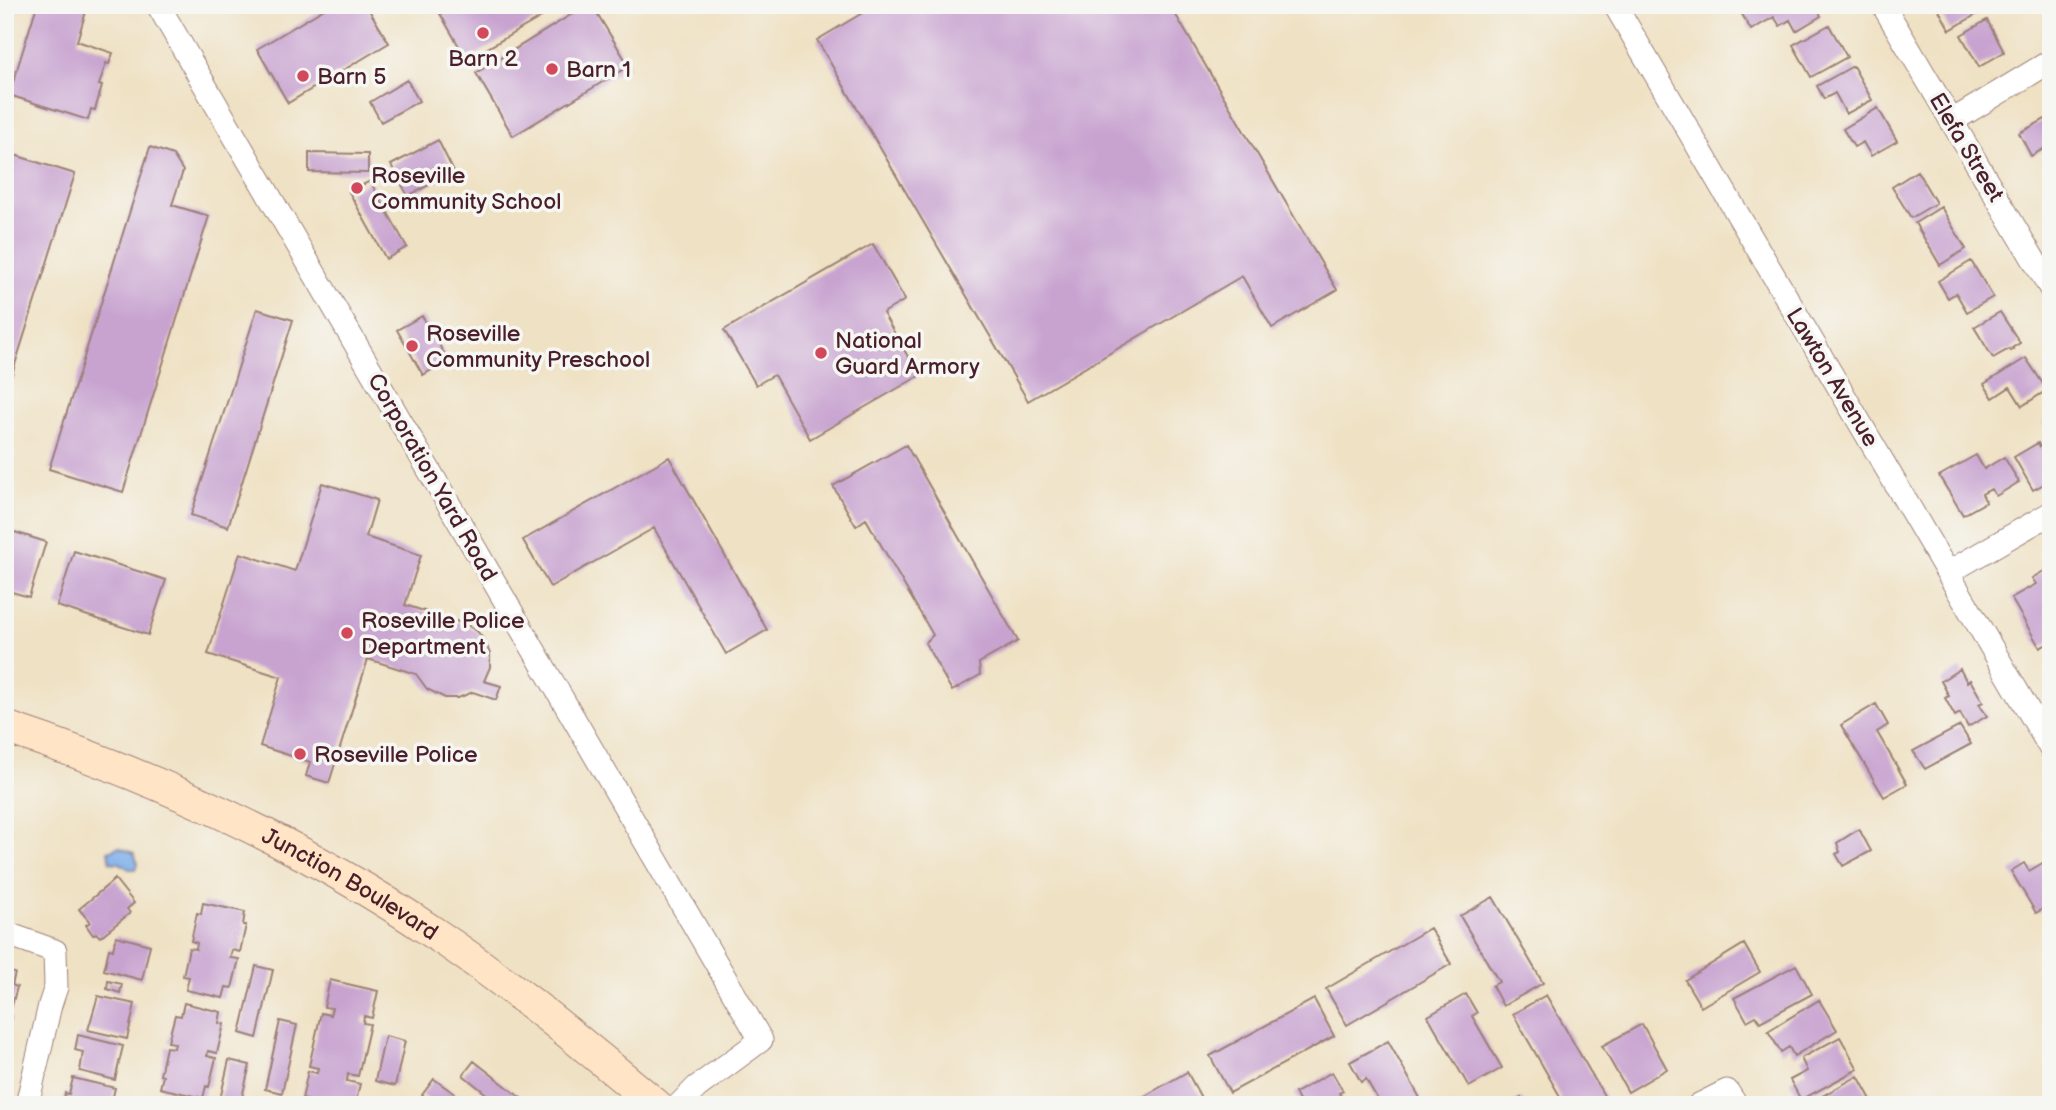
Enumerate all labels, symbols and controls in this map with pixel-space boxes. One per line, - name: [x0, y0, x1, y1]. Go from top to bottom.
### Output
- marker: Barn 2: [475, 25, 491, 41]
- place label: Barn 2: [448, 45, 518, 73]
- place label: Barn 1: [566, 56, 631, 84]
- marker: Barn 1: [544, 61, 560, 77]
- place label: Barn 5: [317, 63, 386, 91]
- marker: Barn 5: [295, 68, 311, 84]
- street label: Elefa Street: [1923, 88, 2010, 207]
- place label: Roseville Community School: [371, 162, 561, 216]
- marker: Roseville Community School: [349, 180, 365, 196]
- street label: Lawton Avenue: [1780, 303, 1885, 452]
- place label: Roseville Community Preschool: [426, 320, 650, 374]
- place label: National Guard Armory: [835, 327, 980, 381]
- marker: Roseville Community Preschool: [404, 338, 420, 354]
- marker: National Guard Armory: [813, 345, 829, 361]
- street label: Corporation Yard Road: [361, 369, 503, 586]
- place label: Roseville Police Department: [361, 607, 525, 661]
- marker: Roseville Police Department: [339, 625, 355, 641]
- place label: Roseville Police: [314, 741, 478, 769]
- marker: Roseville Police: [292, 746, 308, 762]
- street label: Junction Boulevard: [257, 822, 443, 947]

